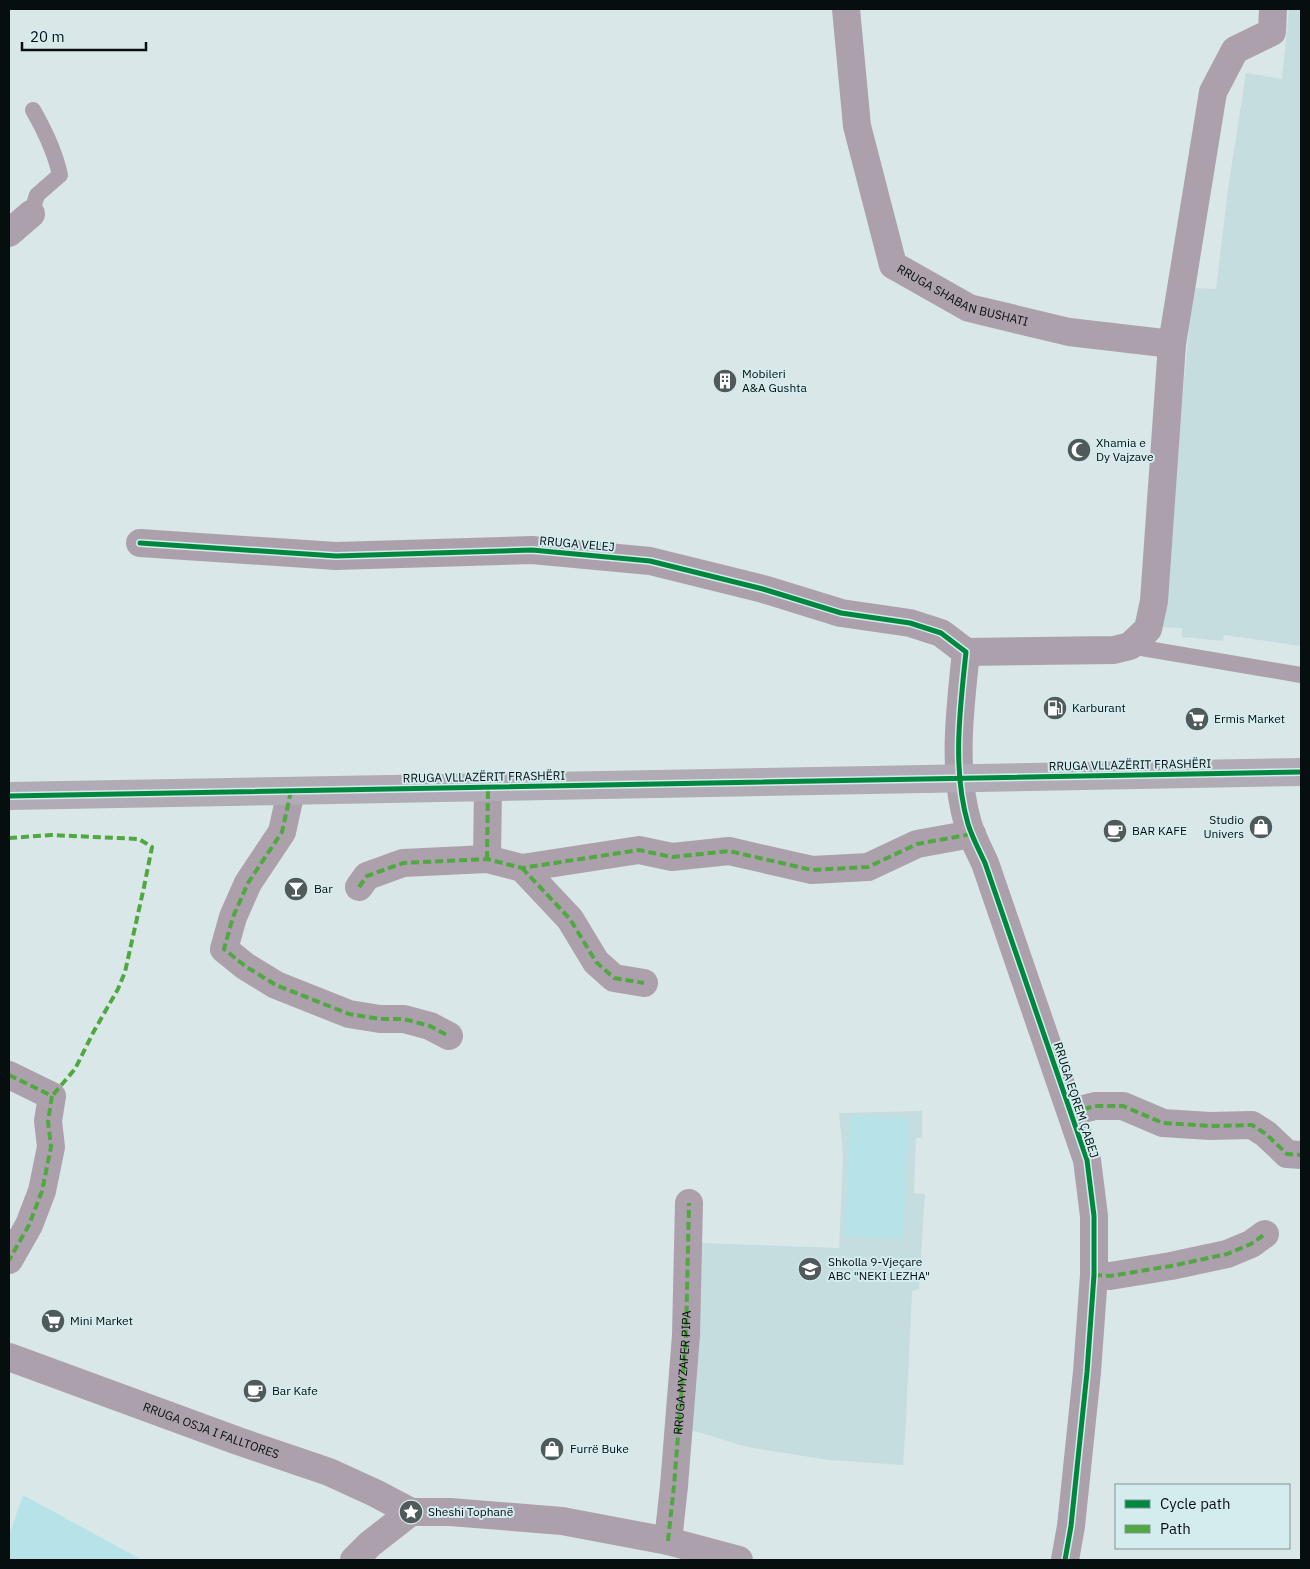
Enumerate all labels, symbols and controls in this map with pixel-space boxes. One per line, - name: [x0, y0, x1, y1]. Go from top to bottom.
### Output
- scale bar: [22, 20, 146, 52]
- text: 20 m: [30, 27, 65, 46]
- street label: RRUGA SHABAN BUSHATI: [895, 261, 1030, 329]
- place label: Mobileri A&A Gushta: [742, 366, 807, 395]
- building icon: Mobileri A&A Gushta: [712, 368, 738, 394]
- place label: Xhamia e Dy Vajzave: [1096, 435, 1154, 464]
- mosque icon: Xhamia e Dy Vajzave: [1066, 437, 1092, 463]
- street label: RRUGA VELEJ: [539, 533, 615, 554]
- fuel station icon: Karburant: [1042, 695, 1068, 721]
- place label: Karburant: [1072, 700, 1126, 715]
- supermarket icon: Ermis Market: [1184, 706, 1210, 732]
- place label: Ermis Market: [1214, 711, 1285, 726]
- street label: RRUGA VLLAZËRIT FRASHËRI: [1049, 756, 1212, 773]
- street label: RRUGA VLLAZËRIT FRASHËRI: [403, 768, 566, 785]
- place label: Studio Univers: [1203, 812, 1244, 841]
- shop icon: Studio Univers: [1248, 814, 1274, 840]
- cafe icon: BAR KAFE: [1102, 818, 1128, 844]
- place label: BAR KAFE: [1132, 823, 1187, 838]
- bar icon: Bar: [283, 876, 309, 902]
- place label: Bar: [314, 881, 333, 896]
- street label: RRUGA EQREM ÇABEJ: [1051, 1040, 1102, 1160]
- place label: Shkolla 9-Vjeçare ABC "NEKI LEZHA": [828, 1254, 930, 1283]
- school or university icon: Shkolla 9-Vjeçare ABC "NEKI LEZHA": [797, 1256, 823, 1282]
- supermarket icon: Mini Market: [40, 1308, 66, 1334]
- street label: RRUGA MYZAFER PIPA: [670, 1310, 694, 1435]
- place label: Mini Market: [70, 1313, 133, 1328]
- cafe icon: Bar Kafe: [242, 1378, 268, 1404]
- place label: Bar Kafe: [272, 1383, 318, 1398]
- street label: RRUGA OSJA I FALLTORES: [141, 1399, 281, 1462]
- shop icon: Furrë Buke: [539, 1436, 565, 1462]
- place label: Furrë Buke: [570, 1441, 629, 1456]
- legend: [1115, 1484, 1290, 1549]
- text: Cycle path: [1160, 1494, 1231, 1513]
- place icon: Sheshi Tophanë: [398, 1499, 424, 1525]
- place label: Sheshi Tophanë: [428, 1504, 514, 1519]
- text: Path: [1160, 1519, 1191, 1538]

